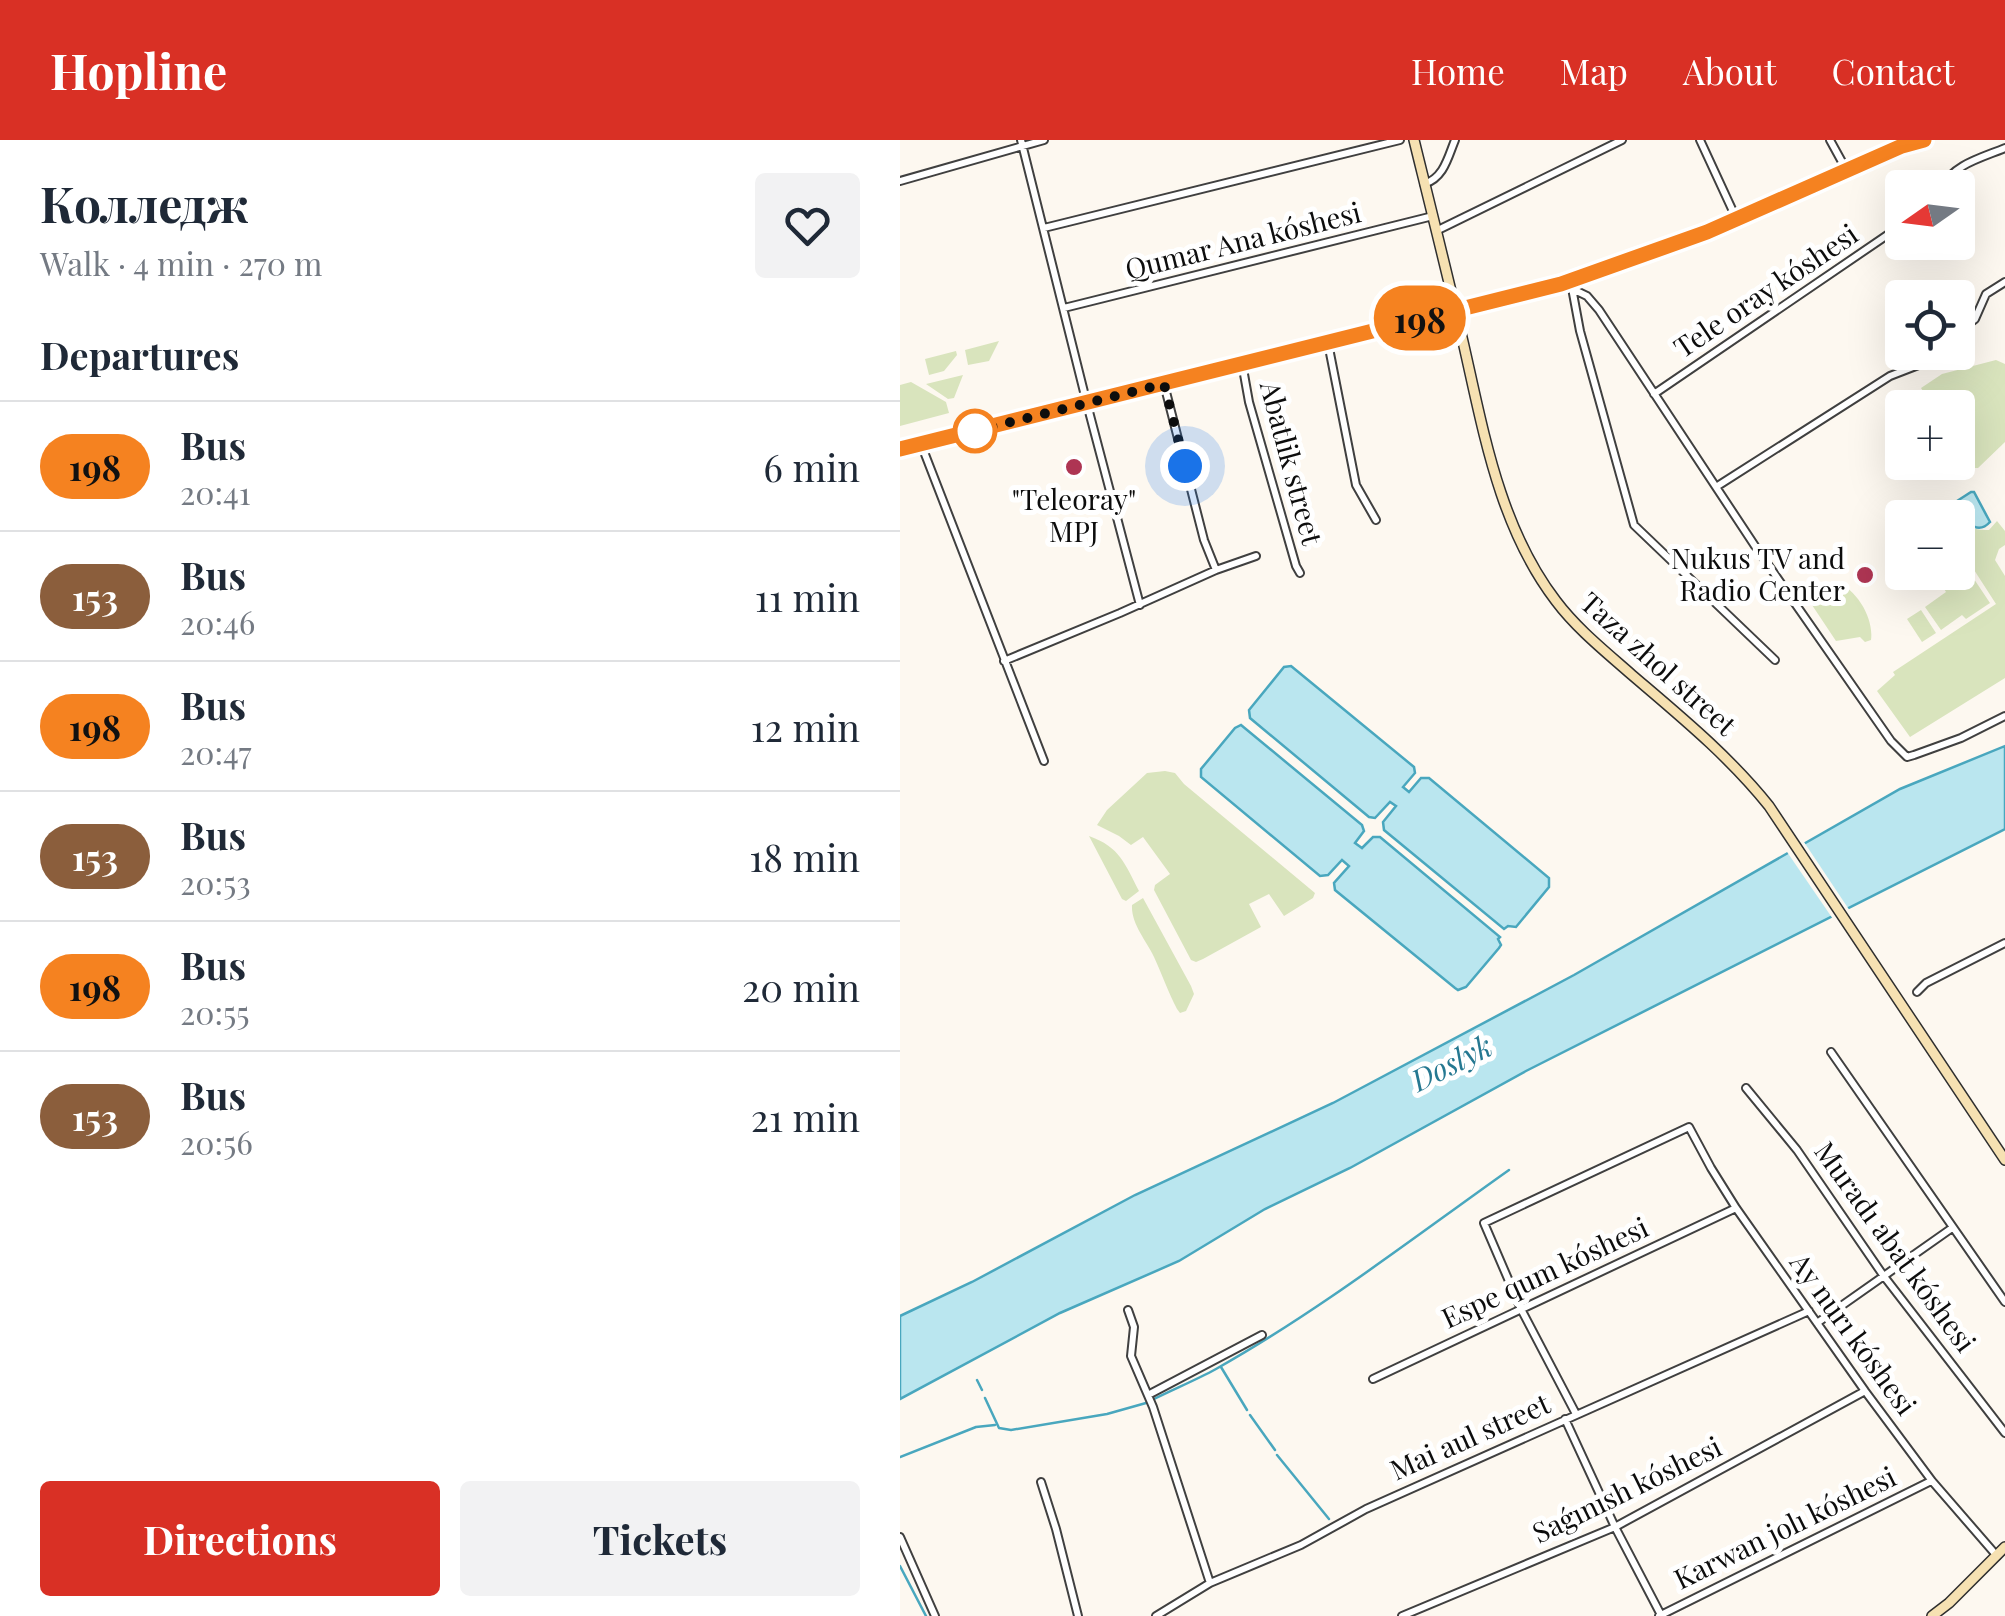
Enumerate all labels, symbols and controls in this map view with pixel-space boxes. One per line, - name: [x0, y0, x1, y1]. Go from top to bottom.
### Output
- text: Hopline: [50, 38, 227, 102]
- text: Home: [1411, 47, 1505, 94]
- text: Map: [1560, 47, 1628, 94]
- text: About: [1683, 47, 1777, 94]
- text: Contact: [1832, 47, 1955, 94]
- north arrow: [1885, 170, 1975, 260]
- map controls: [1885, 170, 1975, 590]
- text: Колледж: [40, 171, 249, 235]
- button: heart: [755, 173, 860, 278]
- street label: Qumar Ana kóshesi: [1121, 192, 1364, 287]
- street label: Tele oray kóshesi: [1666, 215, 1864, 365]
- text: Walk · 4 min · 270 m: [40, 241, 322, 284]
- button: locate: [1885, 280, 1975, 370]
- line badge: 198: [1362, 286, 1478, 350]
- text: 198: [1394, 295, 1446, 342]
- text: Departures: [40, 329, 239, 380]
- street label: Abatlik street: [1253, 376, 1332, 550]
- button: +: [1885, 390, 1975, 480]
- unlabelled marker: [954, 410, 996, 452]
- text: Bus: [180, 419, 246, 470]
- text: 6 min: [763, 441, 860, 492]
- your location: [1160, 441, 1210, 491]
- text: 198: [69, 443, 121, 490]
- marker: "Teleoray" MPJ: [1063, 456, 1085, 478]
- text: 20:41: [180, 470, 251, 513]
- place label: "Teleoray" MPJ: [1012, 480, 1136, 549]
- button: −: [1885, 500, 1975, 590]
- place label: Nukus TV and Radio Center: [1671, 539, 1846, 608]
- text: Bus: [180, 549, 246, 600]
- marker: Nukus TV and Radio Center: [1854, 564, 1876, 586]
- text: 11 min: [755, 571, 860, 622]
- text: 153: [72, 573, 118, 620]
- street label: Taza zhol street: [1573, 583, 1745, 743]
- text: 20:46: [180, 600, 255, 643]
- text: Bus: [180, 679, 246, 730]
- text: 12 min: [751, 701, 860, 752]
- text: 198: [69, 703, 121, 750]
- text: 20:47: [180, 730, 251, 773]
- text: Bus: [180, 809, 246, 860]
- text: 18 min: [749, 831, 860, 882]
- text: 153: [72, 833, 118, 880]
- text: 20:53: [180, 860, 251, 903]
- text: Bus: [180, 939, 246, 990]
- text: 20 min: [742, 961, 860, 1012]
- text: 198: [69, 963, 121, 1010]
- text: 20:55: [180, 990, 250, 1033]
- water label: Doslyk: [1403, 1025, 1498, 1100]
- text: Bus: [180, 1069, 246, 1120]
- text: 21 min: [751, 1091, 860, 1142]
- text: 153: [72, 1093, 118, 1140]
- text: 20:56: [180, 1120, 253, 1163]
- street label: Muradı abat kóshesi: [1807, 1134, 1985, 1359]
- street label: Espe qum kóshesi: [1435, 1208, 1654, 1336]
- street label: Ay nurı kóshesi: [1782, 1244, 1925, 1421]
- street label: Mai aul street: [1384, 1383, 1556, 1487]
- street label: Saǵınısh kóshesi: [1526, 1427, 1727, 1550]
- street label: Karwan jolı kóshesi: [1667, 1457, 1901, 1596]
- button: Directions: [40, 1481, 440, 1596]
- button: Tickets: [460, 1481, 860, 1596]

